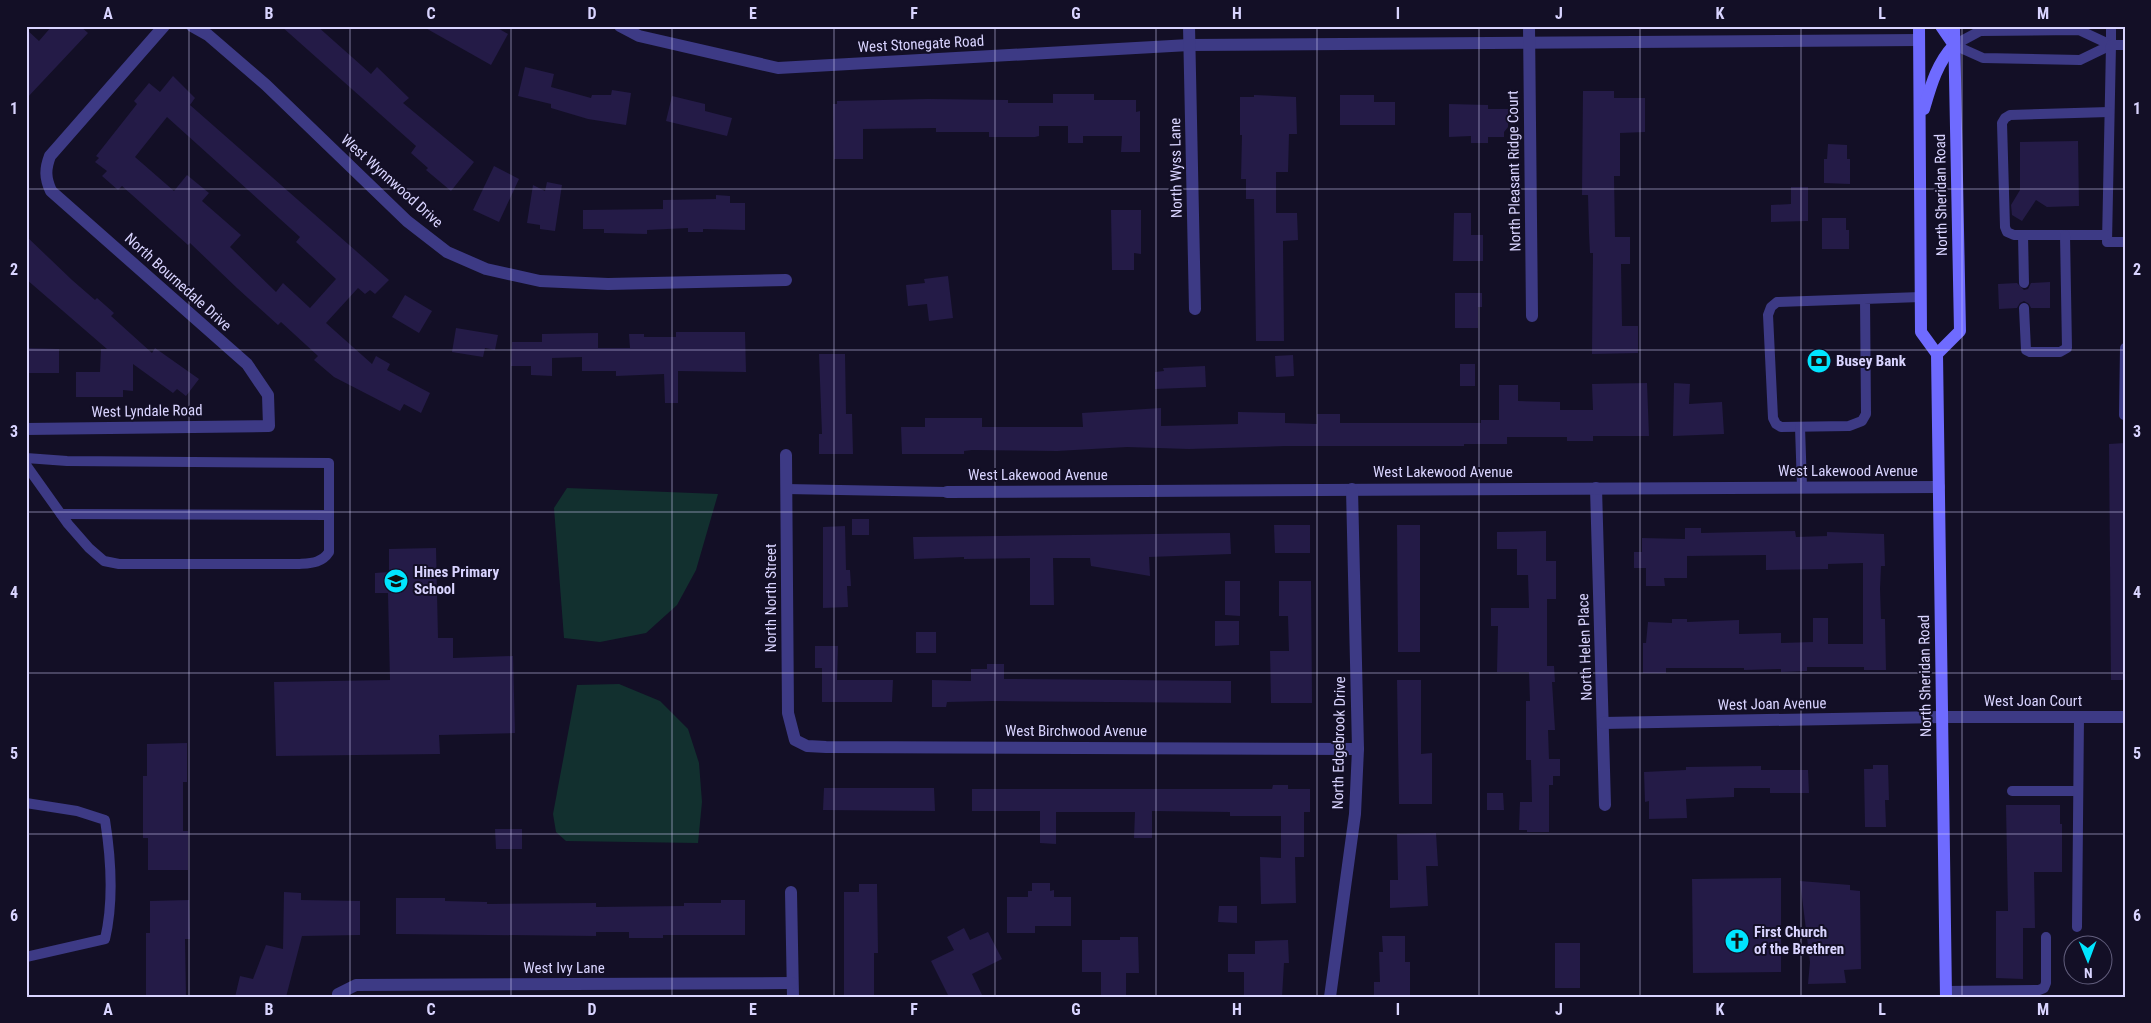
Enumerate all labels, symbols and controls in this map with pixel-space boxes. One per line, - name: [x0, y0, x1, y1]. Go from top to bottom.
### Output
- text: A: [103, 4, 113, 23]
- text: B: [265, 4, 274, 23]
- text: C: [426, 4, 436, 23]
- text: D: [587, 4, 597, 23]
- text: E: [749, 4, 757, 23]
- text: F: [910, 4, 918, 23]
- text: G: [1071, 4, 1081, 23]
- text: H: [1232, 4, 1242, 23]
- text: I: [1396, 4, 1400, 23]
- text: J: [1555, 4, 1563, 23]
- text: K: [1716, 4, 1725, 23]
- text: L: [1878, 4, 1886, 23]
- text: M: [2037, 4, 2049, 23]
- street label: West Stonegate Road: [857, 32, 985, 56]
- street label: North Pleasant Ridge Court: [1504, 90, 1524, 252]
- text: 1: [10, 99, 18, 118]
- text: 1: [2133, 99, 2141, 118]
- street label: North Wyss Lane: [1166, 118, 1186, 218]
- street label: West Wynnwood Drive: [337, 131, 447, 231]
- street label: North Sheridan Road: [1931, 134, 1951, 256]
- street label: North Bournedale Drive: [121, 229, 235, 335]
- text: 2: [10, 260, 18, 279]
- text: 2: [2133, 260, 2141, 279]
- bank icon: Busey Bank: [1806, 348, 1832, 374]
- place label: Busey Bank: [1836, 352, 1907, 370]
- street label: West Lyndale Road: [91, 401, 203, 421]
- text: 3: [10, 422, 18, 441]
- text: 3: [2133, 422, 2141, 441]
- street label: West Lakewood Avenue: [1778, 462, 1918, 480]
- street label: West Lakewood Avenue: [1373, 463, 1513, 481]
- street label: West Lakewood Avenue: [968, 466, 1108, 484]
- street label: North North Street: [762, 544, 780, 652]
- place label: Hines Primary School: [414, 563, 499, 598]
- school or university icon: Hines Primary School: [383, 568, 409, 594]
- text: 4: [10, 583, 18, 602]
- text: 4: [2133, 583, 2141, 602]
- street label: North Helen Place: [1574, 593, 1596, 701]
- street label: North Sheridan Road: [1915, 615, 1935, 737]
- street label: North Edgebrook Drive: [1329, 676, 1349, 810]
- street label: West Joan Court: [1984, 692, 2082, 710]
- street label: West Joan Avenue: [1717, 694, 1827, 714]
- street label: West Birchwood Avenue: [1005, 722, 1147, 740]
- text: 5: [10, 744, 18, 763]
- text: 5: [2133, 744, 2141, 763]
- text: 6: [10, 906, 18, 925]
- text: 6: [2133, 906, 2141, 925]
- place label: First Church of the Brethren: [1754, 923, 1844, 958]
- church icon: First Church of the Brethren: [1724, 928, 1750, 954]
- north arrow: [2064, 936, 2114, 986]
- street label: West Ivy Lane: [523, 959, 605, 977]
- text: N: [2084, 965, 2093, 981]
- text: A: [103, 1000, 113, 1019]
- text: B: [265, 1000, 274, 1019]
- text: C: [426, 1000, 436, 1019]
- text: D: [587, 1000, 597, 1019]
- text: E: [749, 1000, 757, 1019]
- text: F: [910, 1000, 918, 1019]
- text: G: [1071, 1000, 1081, 1019]
- text: H: [1232, 1000, 1242, 1019]
- text: I: [1396, 1000, 1400, 1019]
- text: J: [1555, 1000, 1563, 1019]
- text: K: [1716, 1000, 1725, 1019]
- text: L: [1878, 1000, 1886, 1019]
- text: M: [2037, 1000, 2049, 1019]

